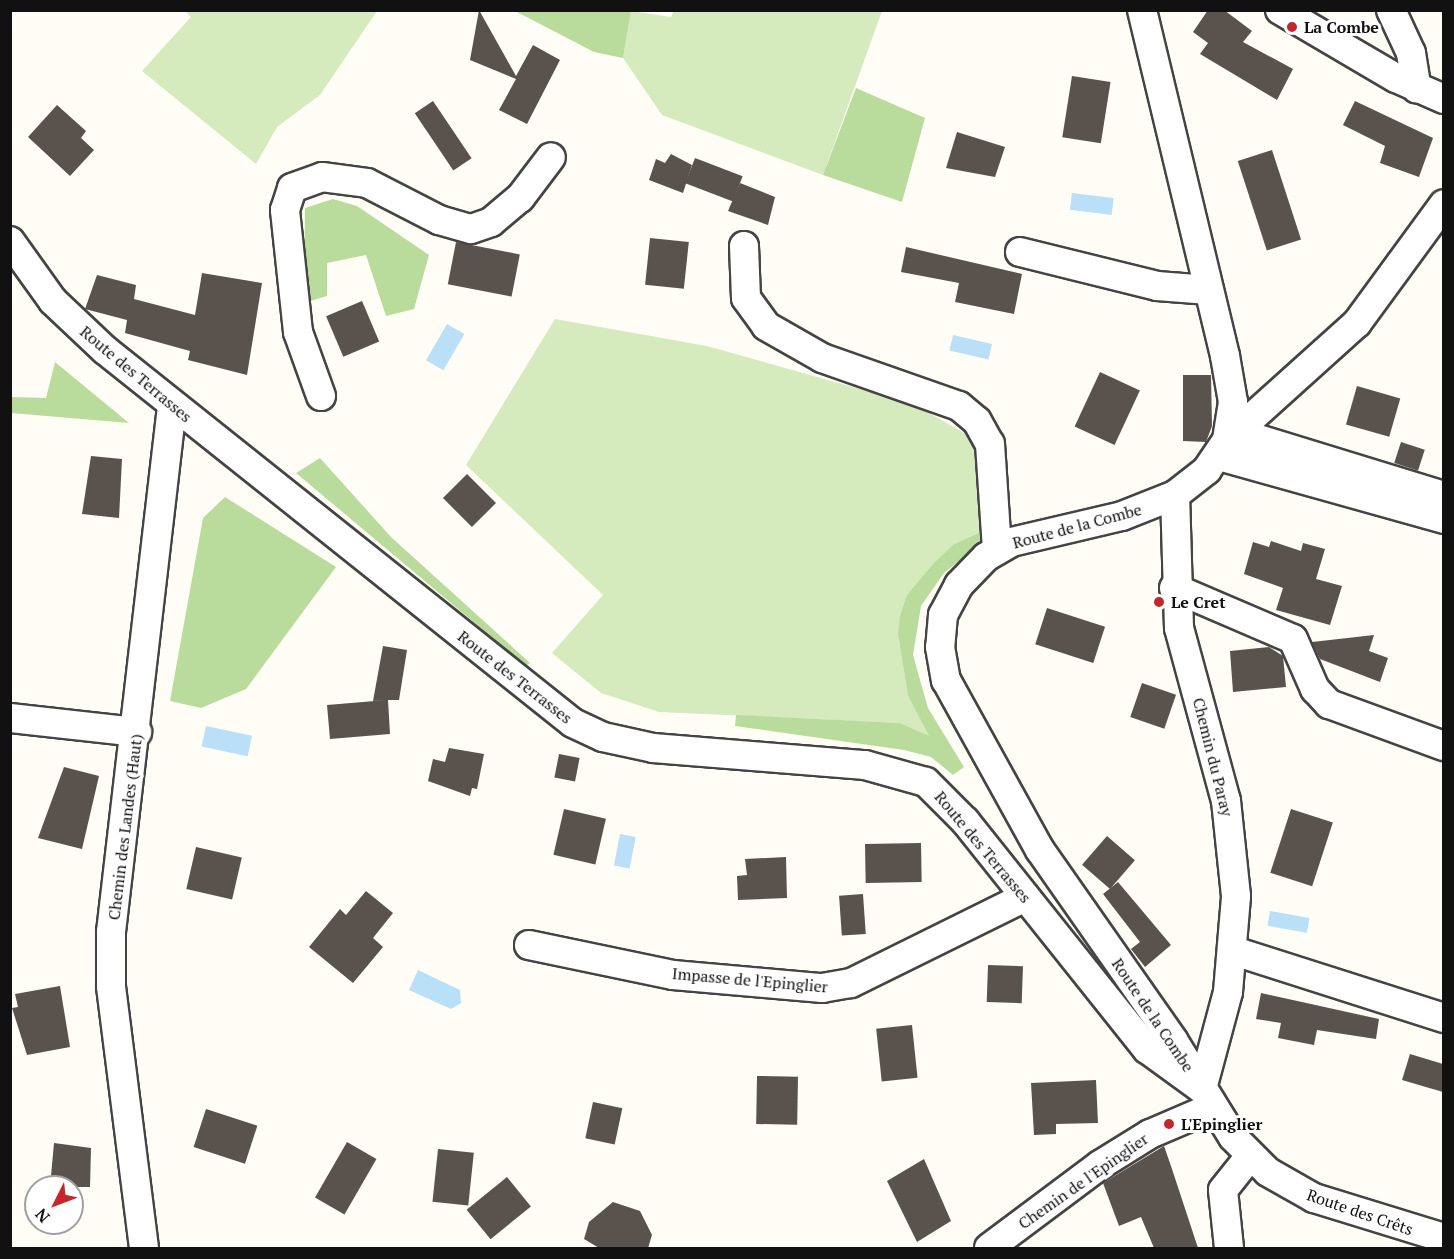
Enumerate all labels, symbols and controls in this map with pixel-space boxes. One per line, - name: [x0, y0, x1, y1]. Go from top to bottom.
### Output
- place label: La Combe: [1304, 17, 1379, 37]
- marker: La Combe: [1285, 20, 1299, 34]
- street label: Route des Terrasses: [76, 322, 196, 426]
- street label: Route de la Combe: [1010, 500, 1144, 552]
- place label: Le Cret: [1171, 592, 1226, 612]
- marker: Le Cret: [1152, 595, 1166, 609]
- street label: Route des Terrasses: [454, 626, 576, 728]
- street label: Chemin du Paray: [1189, 696, 1237, 818]
- street label: Chemin des Landes (Haut): [104, 733, 146, 921]
- street label: Route des Terrasses: [931, 787, 1035, 907]
- street label: Route de la Combe: [1108, 955, 1198, 1075]
- street label: Impasse de l'Epinglier: [671, 964, 829, 996]
- place label: L'Epinglier: [1181, 1114, 1262, 1134]
- marker: L'Epinglier: [1162, 1117, 1176, 1131]
- street label: Chemin de l'Epinglier: [1014, 1129, 1152, 1233]
- north arrow: [24, 1175, 84, 1235]
- street label: Route des Crêts: [1304, 1185, 1416, 1239]
- text: N: [30, 1204, 54, 1228]

